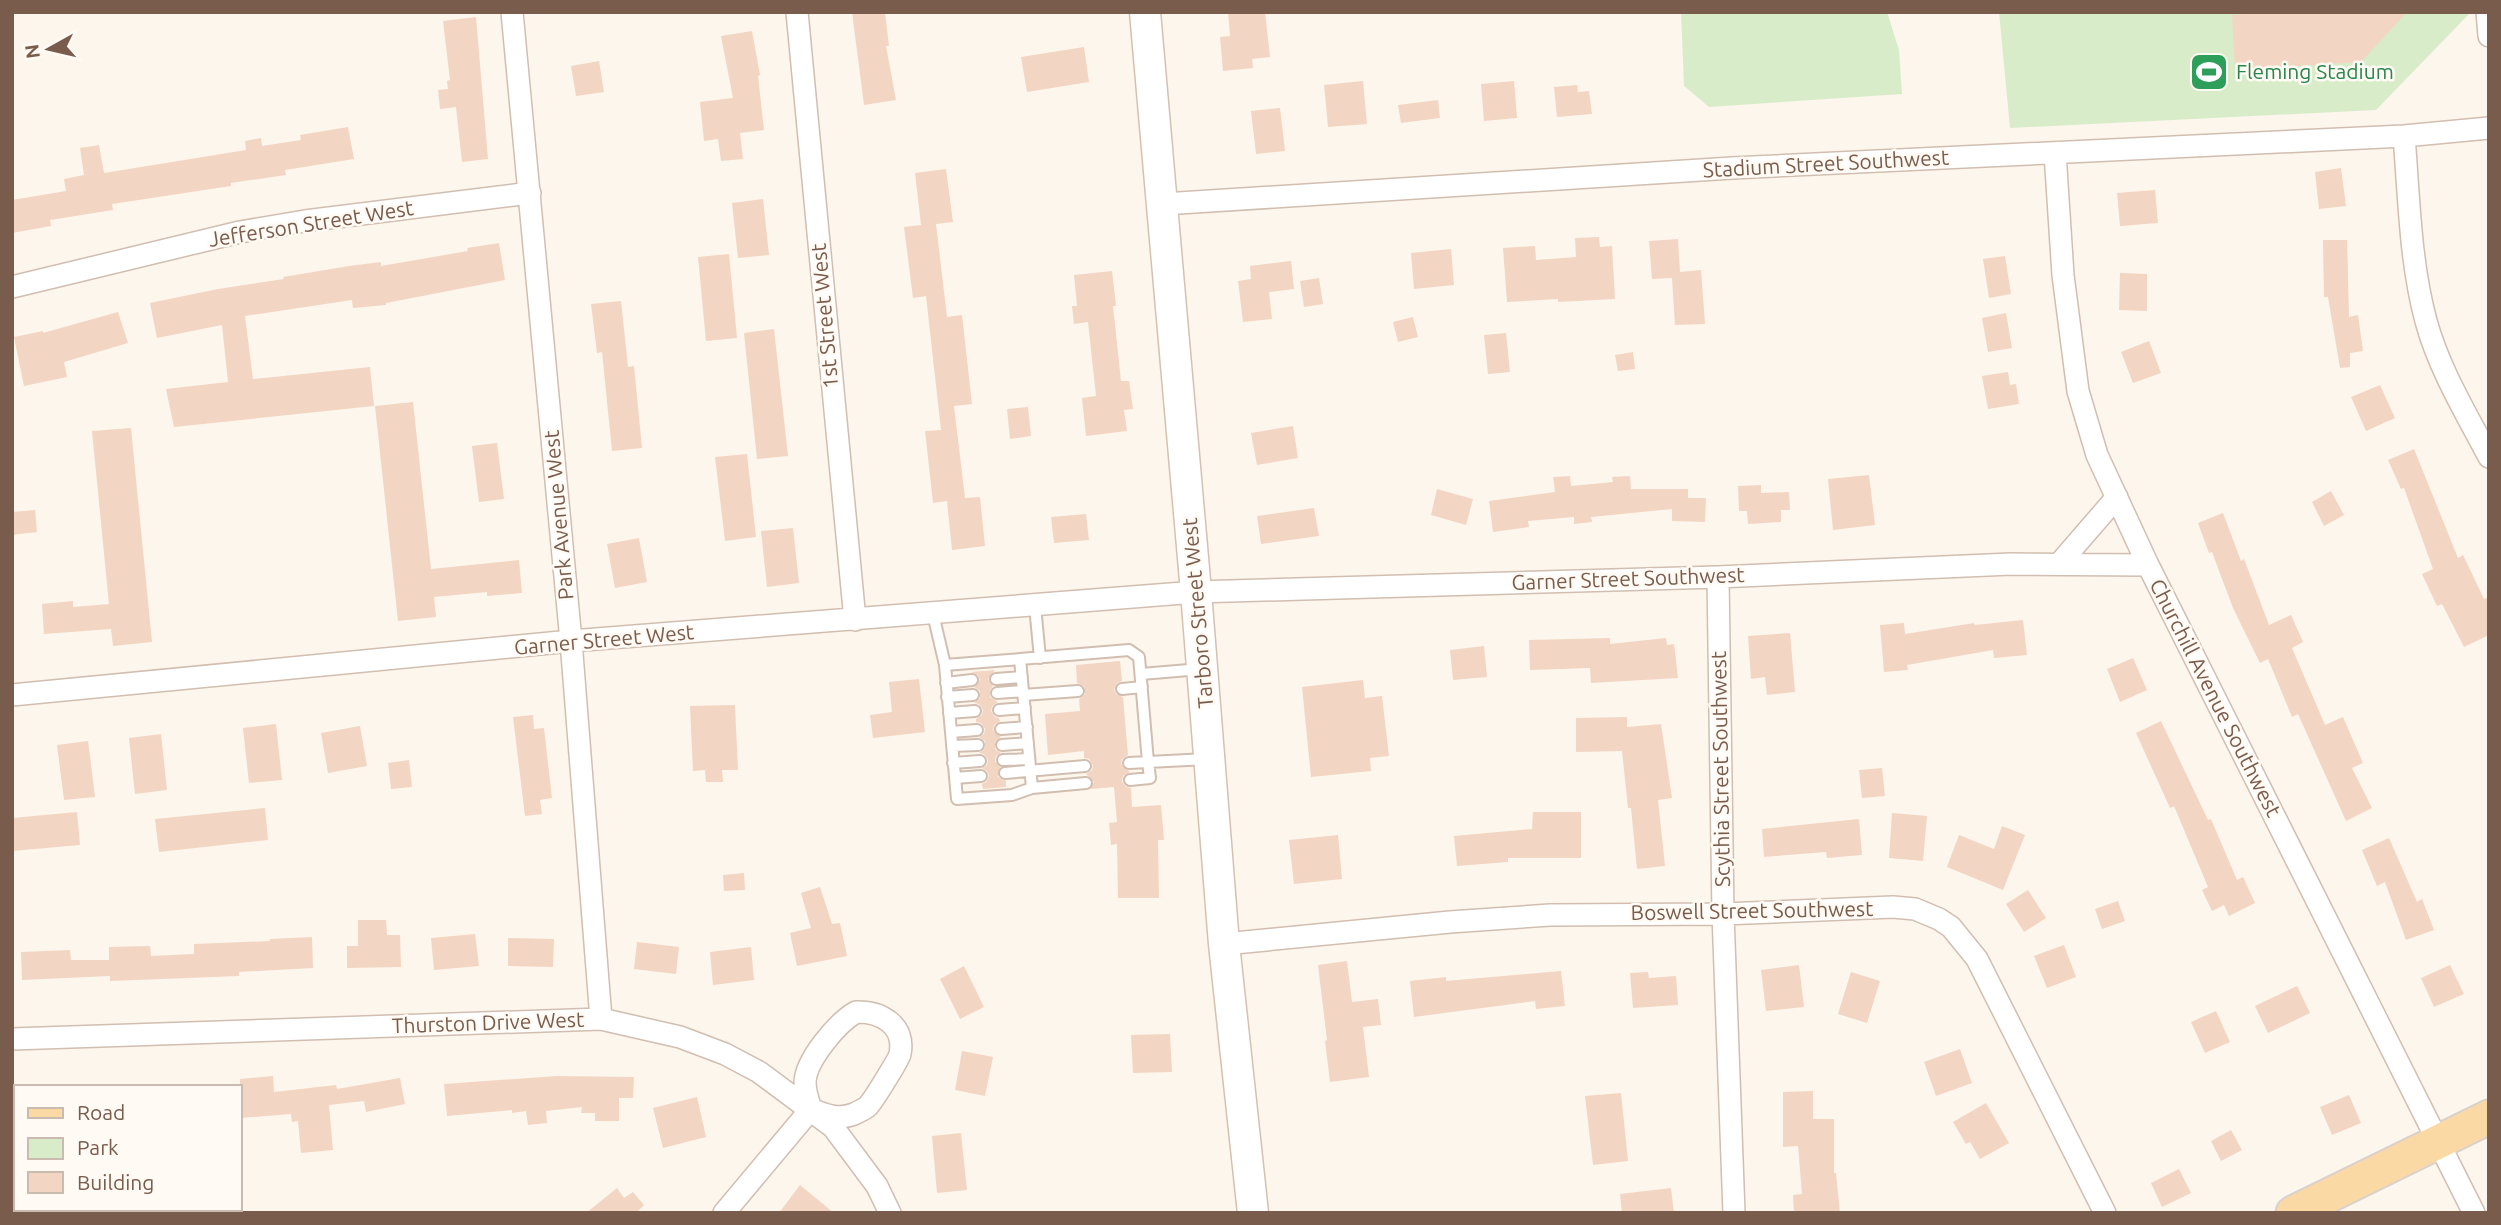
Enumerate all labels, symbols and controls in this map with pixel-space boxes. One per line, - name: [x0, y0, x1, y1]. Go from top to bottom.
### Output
- north arrow: [14, 14, 84, 84]
- text: N: [20, 43, 44, 60]
- sports icon: Fleming Stadium: [2188, 51, 2230, 93]
- place label: Fleming Stadium: [2236, 59, 2394, 83]
- street label: Stadium Street Southwest: [1702, 145, 1950, 181]
- street label: Jefferson Street West: [207, 195, 415, 251]
- street label: 1st Street West: [806, 243, 842, 390]
- street label: Park Avenue West: [539, 429, 577, 601]
- street label: Tarboro Street West: [1177, 517, 1217, 709]
- street label: Garner Street Southwest: [1511, 562, 1745, 594]
- street label: Churchill Avenue Southwest: [2145, 575, 2286, 821]
- street label: Garner Street West: [513, 619, 695, 659]
- street label: Scythia Street Southwest: [1706, 651, 1734, 887]
- street label: Boswell Street Southwest: [1630, 896, 1873, 924]
- street label: Thurston Drive West: [391, 1007, 585, 1037]
- legend: [14, 1085, 242, 1211]
- text: Road: [77, 1100, 125, 1124]
- text: Park: [77, 1135, 119, 1159]
- text: Building: [77, 1170, 154, 1194]

